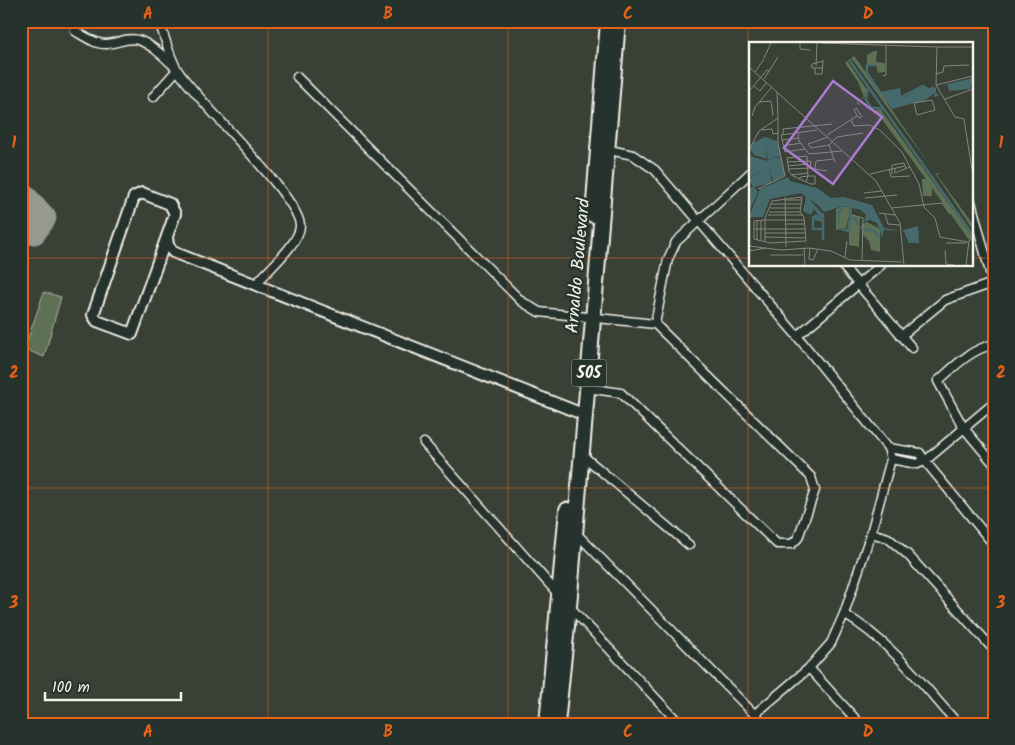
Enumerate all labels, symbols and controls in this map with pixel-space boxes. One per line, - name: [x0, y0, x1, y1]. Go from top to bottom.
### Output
- text: A: [143, 2, 153, 27]
- text: B: [383, 2, 393, 27]
- text: C: [623, 2, 633, 27]
- text: D: [863, 2, 874, 27]
- inset map: [749, 42, 972, 266]
- text: 1: [12, 131, 17, 156]
- text: 1: [999, 131, 1004, 156]
- street label: Arnaldo Boulevard: [559, 196, 599, 335]
- road number: 505: [572, 359, 606, 386]
- text: 2: [9, 361, 19, 386]
- text: 2: [996, 361, 1006, 386]
- text: 3: [9, 591, 19, 616]
- text: 3: [996, 591, 1006, 616]
- scale bar: [45, 670, 181, 702]
- text: 100 m: [52, 676, 90, 700]
- text: A: [143, 720, 153, 745]
- text: B: [383, 720, 393, 745]
- text: C: [623, 720, 633, 745]
- text: D: [863, 720, 874, 745]

